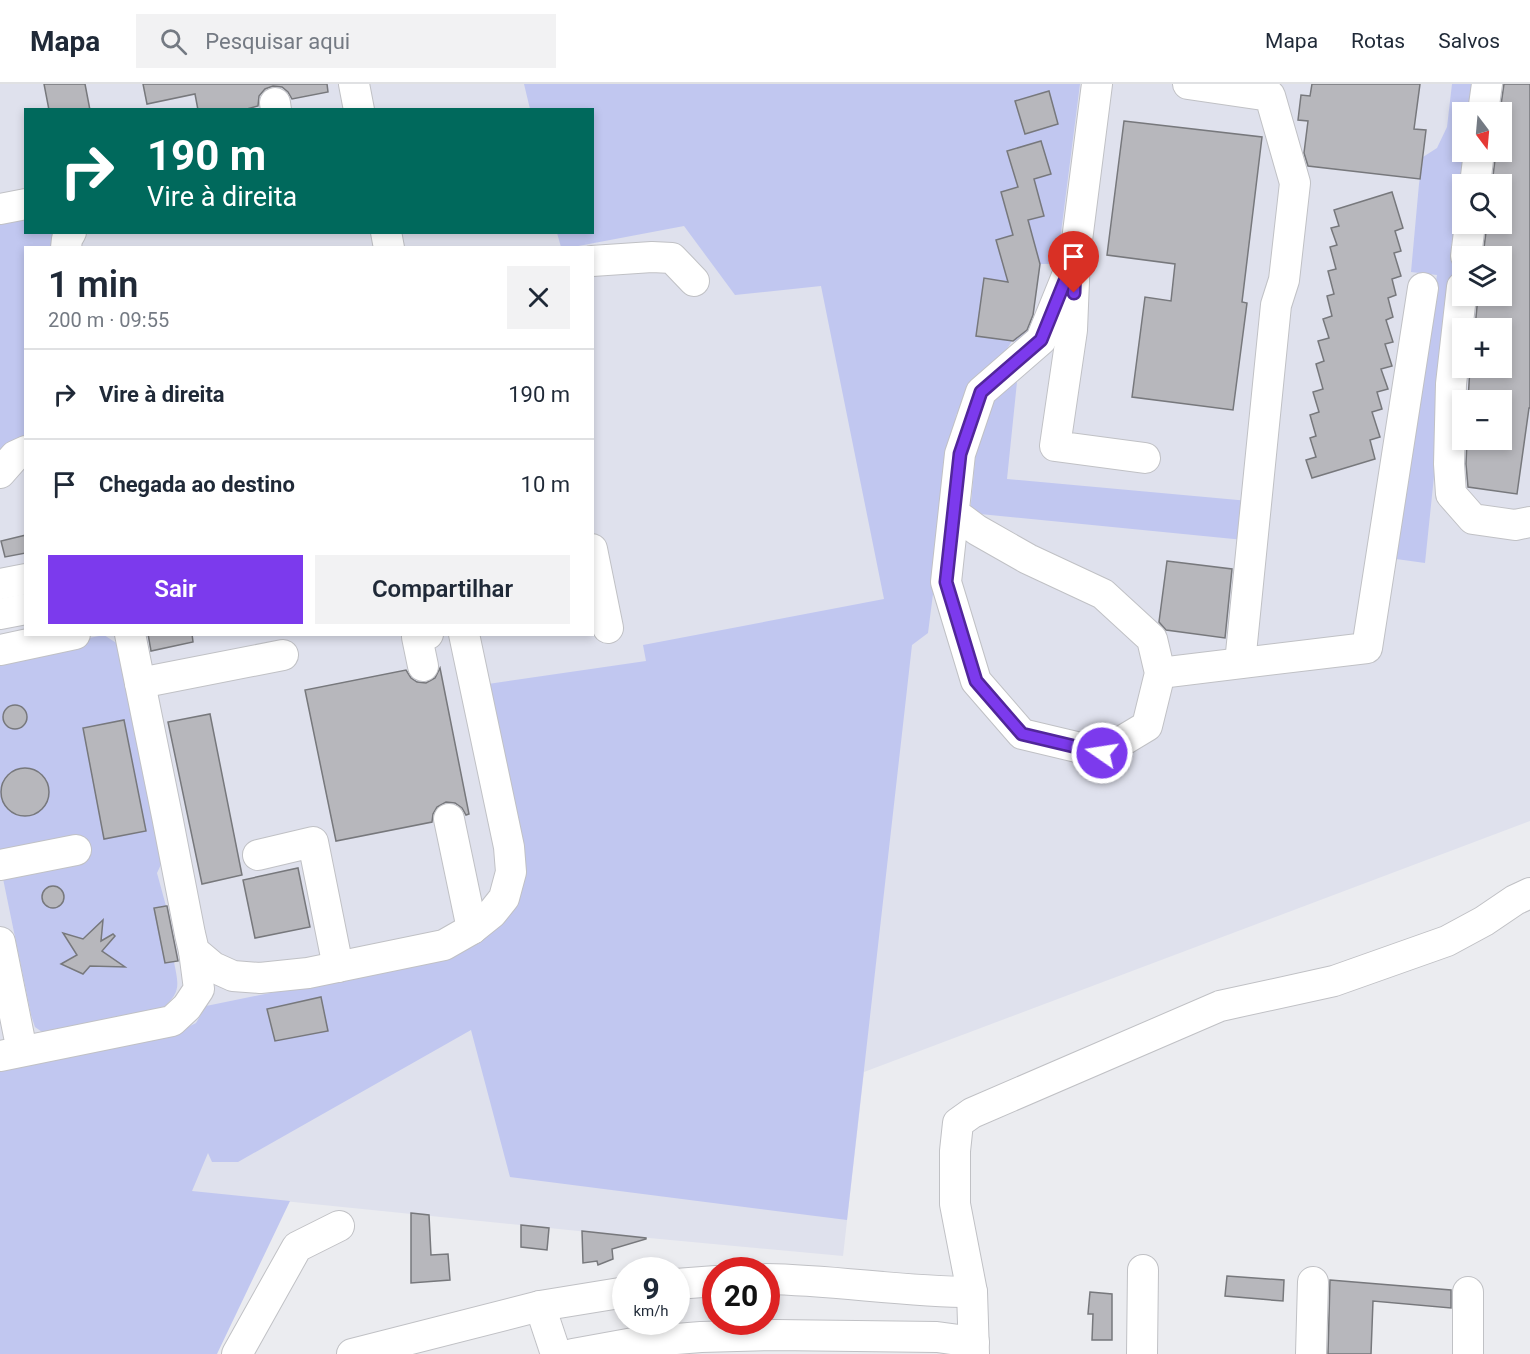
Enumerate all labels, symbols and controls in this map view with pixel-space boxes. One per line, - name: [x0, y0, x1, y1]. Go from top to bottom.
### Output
- search box: [136, 14, 556, 68]
- text: Mapa: [30, 25, 100, 58]
- icon: search: [157, 25, 190, 58]
- text: Pesquisar aqui: [205, 29, 350, 54]
- text: Mapa: [1265, 29, 1318, 53]
- text: Rotas: [1351, 29, 1405, 53]
- text: Salvos: [1438, 29, 1500, 53]
- north arrow: [1452, 102, 1512, 162]
- map controls: [1452, 102, 1512, 450]
- text: 190 m: [147, 131, 266, 180]
- icon: right: [48, 132, 126, 210]
- button: search: [1452, 174, 1512, 234]
- text: Vire à direita: [147, 181, 297, 213]
- pin: [1048, 231, 1099, 293]
- icon: arrive: [1057, 240, 1090, 273]
- button: layers: [1452, 246, 1512, 306]
- text: 1 min: [48, 264, 138, 306]
- button: close: [507, 266, 570, 329]
- text: 200 m · 09:55: [48, 308, 169, 332]
- button: +: [1452, 318, 1512, 378]
- icon: right: [48, 378, 81, 411]
- text: Vire à direita: [99, 382, 225, 407]
- text: 190 m: [508, 382, 570, 407]
- button: −: [1452, 390, 1512, 450]
- icon: arrive: [48, 468, 81, 501]
- text: Chegada ao destino: [99, 472, 295, 497]
- text: 10 m: [521, 472, 570, 497]
- button: Sair: [48, 555, 303, 624]
- button: Compartilhar: [315, 555, 570, 624]
- position arrow: [1070, 721, 1134, 785]
- speed limit sign: 20: [702, 1257, 780, 1335]
- text: 9: [642, 1271, 660, 1306]
- text: km/h: [633, 1302, 669, 1320]

